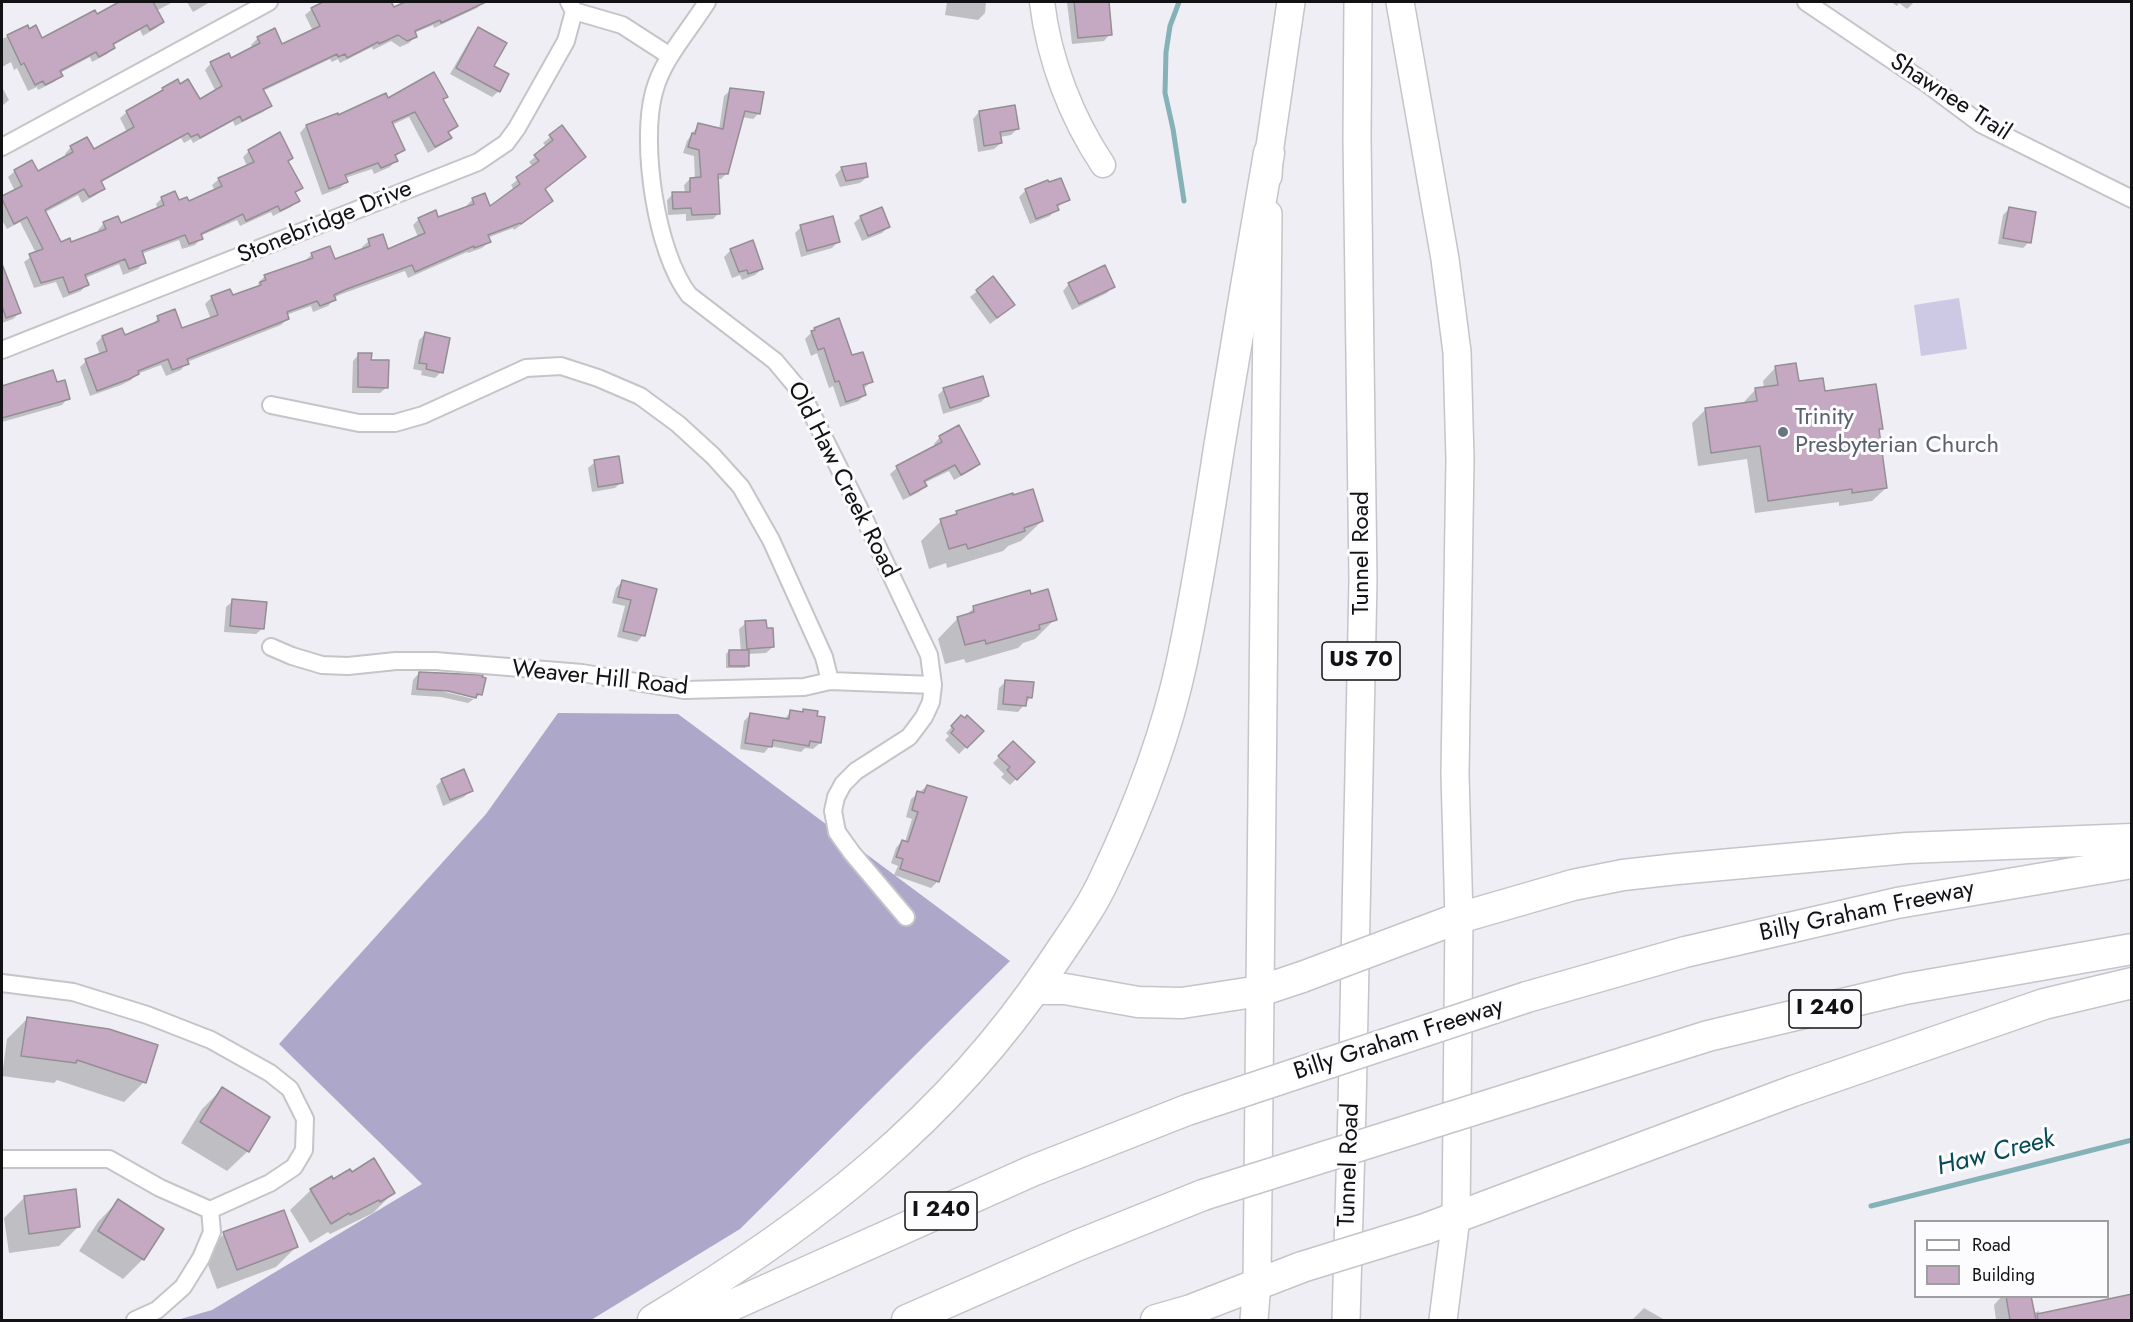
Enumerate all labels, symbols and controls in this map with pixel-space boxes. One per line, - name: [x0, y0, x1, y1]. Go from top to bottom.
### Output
- street label: Shawnee Trail: [1884, 48, 2016, 148]
- street label: Stonebridge Drive: [234, 175, 416, 271]
- street label: Old Haw Creek Road: [780, 377, 904, 583]
- place label: Trinity Presbyterian Church: [1795, 404, 1999, 460]
- marker: Trinity Presbyterian Church: [1776, 425, 1790, 439]
- street label: Tunnel Road: [1348, 491, 1376, 615]
- road number: US 70: [1322, 642, 1400, 680]
- street label: Weaver Hill Road: [510, 655, 690, 703]
- street label: Billy Graham Freeway: [1757, 875, 1977, 949]
- road number: I 240: [1789, 990, 1861, 1028]
- street label: Billy Graham Freeway: [1290, 992, 1508, 1088]
- street label: Tunnel Road: [1333, 1103, 1367, 1227]
- water label: Haw Creek: [1934, 1124, 2058, 1184]
- road number: I 240: [905, 1192, 977, 1230]
- legend: [1914, 1220, 2109, 1298]
- text: Road: [1972, 1232, 2011, 1258]
- text: Building: [1972, 1262, 2035, 1288]

